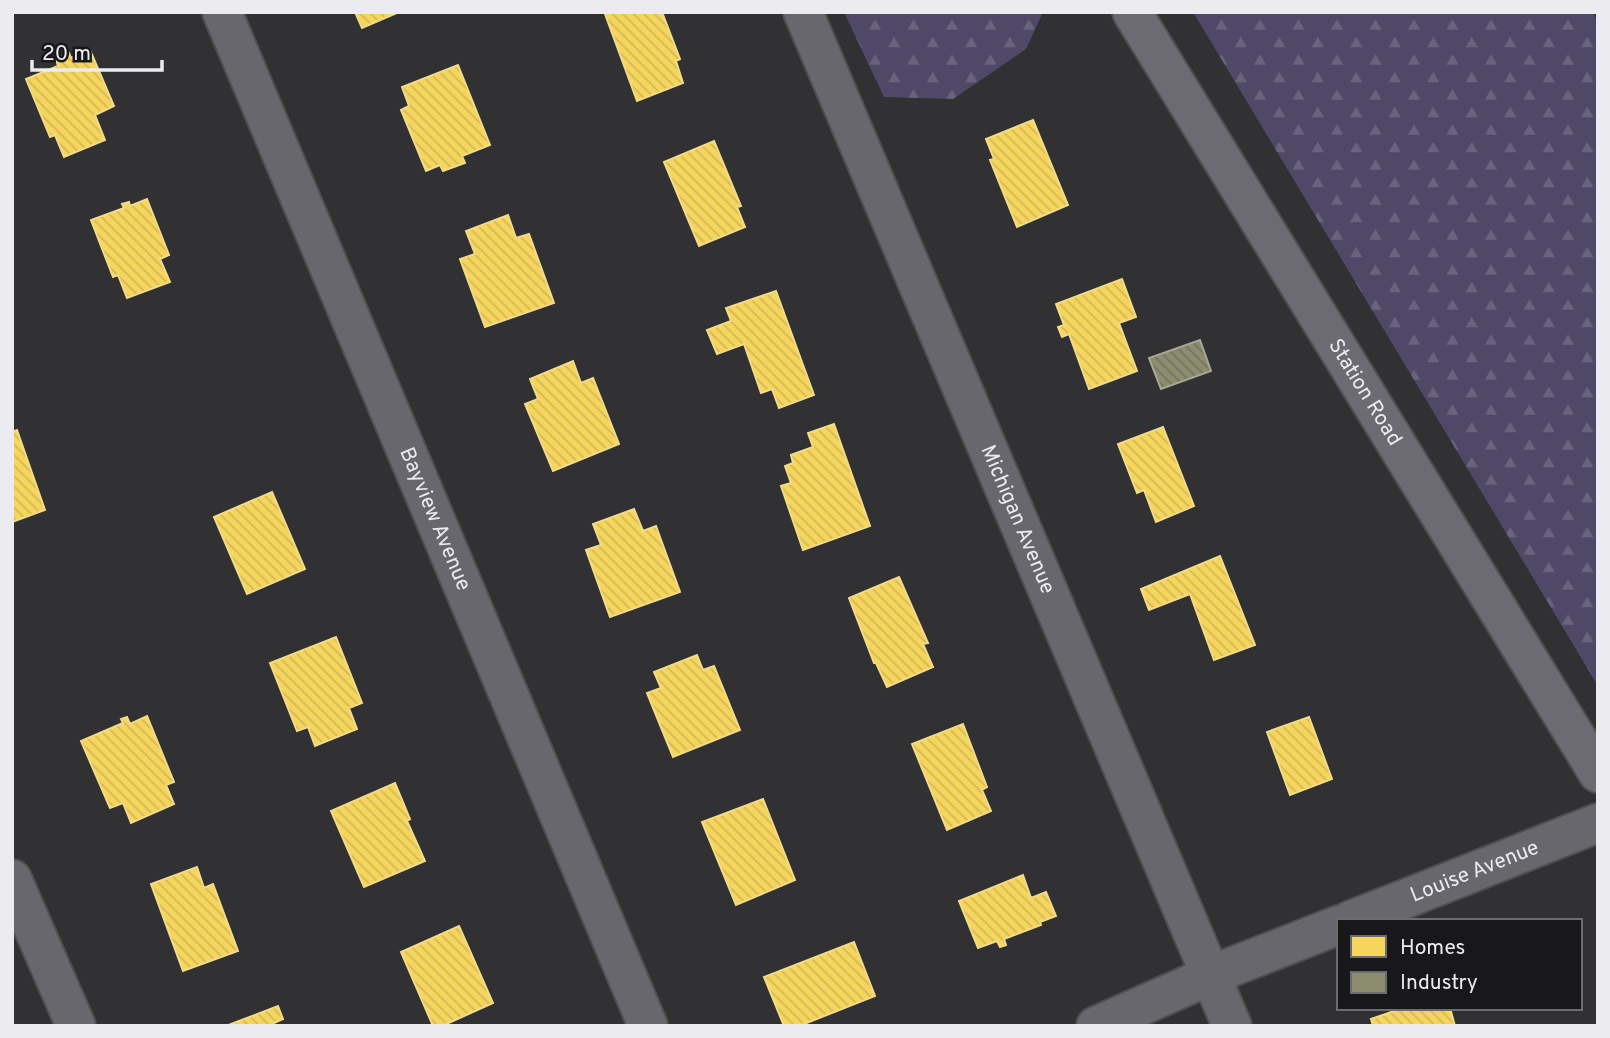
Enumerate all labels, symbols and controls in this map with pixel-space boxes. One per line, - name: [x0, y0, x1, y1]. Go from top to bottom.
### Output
- scale bar: [32, 28, 161, 72]
- text: 20 m: [42, 41, 91, 68]
- street label: Station Road: [1322, 334, 1408, 451]
- street label: Michigan Avenue: [974, 441, 1061, 598]
- street label: Bayview Avenue: [393, 443, 477, 595]
- street label: Louise Avenue: [1406, 834, 1543, 909]
- legend: [1337, 919, 1582, 1010]
- text: Homes: [1400, 935, 1465, 962]
- text: Industry: [1400, 970, 1478, 997]

